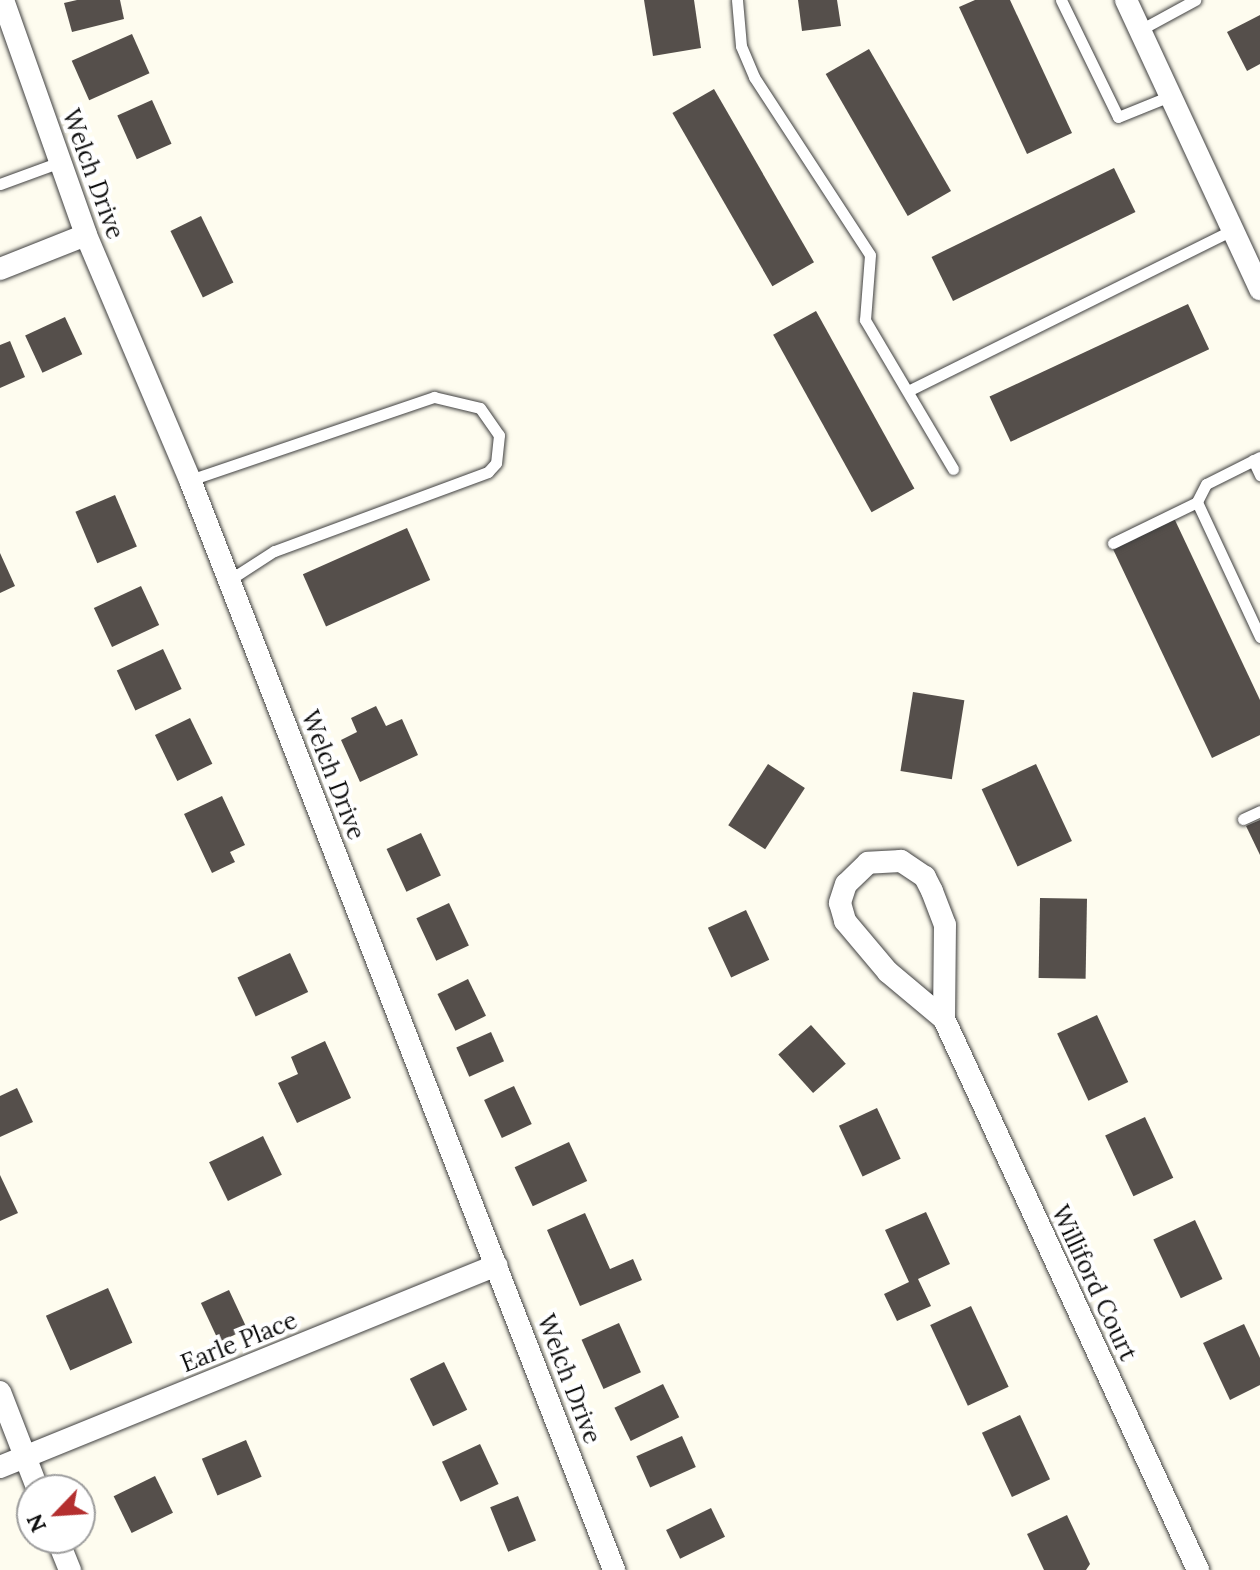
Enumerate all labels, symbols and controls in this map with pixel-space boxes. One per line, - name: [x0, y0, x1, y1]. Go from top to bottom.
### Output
- street label: Welch Drive: [56, 105, 130, 243]
- street label: Welch Drive: [295, 706, 371, 844]
- street label: Williford Court: [1045, 1201, 1143, 1365]
- street label: Earle Place: [177, 1306, 301, 1378]
- street label: Welch Drive: [531, 1310, 607, 1448]
- north arrow: [16, 1474, 96, 1554]
- text: N: [20, 1510, 52, 1537]

